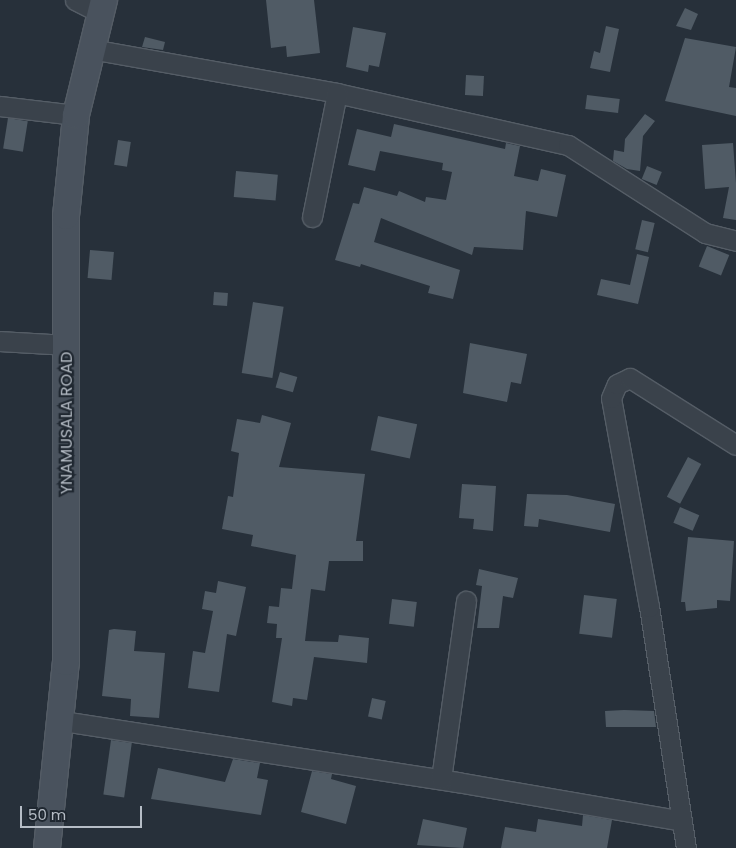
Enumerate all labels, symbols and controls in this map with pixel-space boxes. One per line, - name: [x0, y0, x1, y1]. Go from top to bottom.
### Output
- street label: YNAMUSALA ROAD: [57, 352, 77, 494]
- scale bar: [22, 796, 145, 828]
- text: 50 m: [28, 804, 66, 825]

